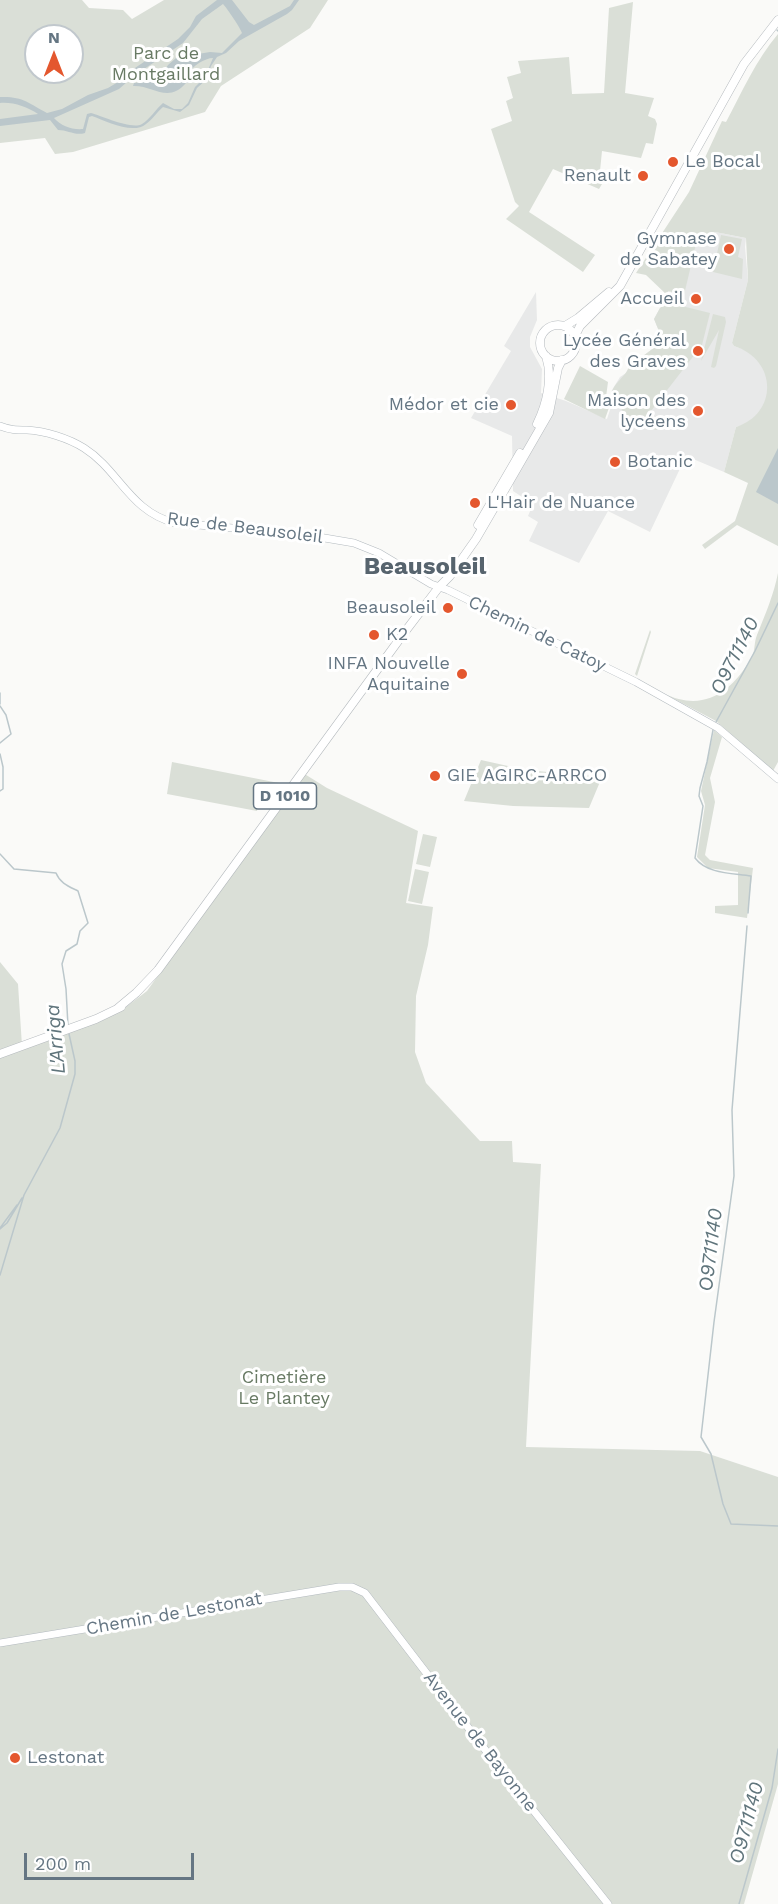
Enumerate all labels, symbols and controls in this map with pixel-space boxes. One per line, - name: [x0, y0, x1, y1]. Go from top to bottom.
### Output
- north arrow: [24, 24, 84, 84]
- text: N: [48, 28, 60, 47]
- park label: Parc de Montgaillard: [112, 43, 220, 86]
- place label: Le Bocal: [685, 151, 760, 173]
- marker: Le Bocal: [666, 155, 680, 169]
- place label: Renault: [564, 165, 631, 187]
- marker: Renault: [636, 169, 650, 183]
- place label: Gymnase de Sabatey: [620, 228, 717, 270]
- marker: Gymnase de Sabatey: [722, 242, 736, 256]
- place label: Accueil: [620, 288, 684, 310]
- marker: Accueil: [689, 292, 703, 306]
- place label: Lycée Général des Graves: [563, 330, 686, 372]
- marker: Lycée Général des Graves: [691, 344, 705, 358]
- place label: Maison des lycéens: [587, 390, 686, 432]
- place label: Médor et cie: [389, 394, 499, 416]
- marker: Médor et cie: [504, 398, 518, 412]
- marker: Maison des lycéens: [691, 404, 705, 418]
- place label: Botanic: [627, 451, 693, 473]
- marker: Botanic: [608, 455, 622, 469]
- place label: L'Hair de Nuance: [487, 492, 635, 514]
- marker: L'Hair de Nuance: [468, 496, 482, 510]
- street label: Rue de Beausoleil: [166, 508, 324, 548]
- district label: Beausoleil: [364, 553, 486, 581]
- street label: Chemin de Catoy: [465, 591, 609, 677]
- place label: Beausoleil: [346, 597, 436, 619]
- marker: Beausoleil: [441, 601, 455, 615]
- water label: O9711140: [705, 613, 765, 699]
- place label: K2: [386, 624, 408, 646]
- marker: K2: [367, 628, 381, 642]
- place label: INFA Nouvelle Aquitaine: [328, 653, 450, 696]
- marker: INFA Nouvelle Aquitaine: [455, 667, 469, 681]
- place label: GIE AGIRC-ARRCO: [447, 765, 607, 787]
- marker: GIE AGIRC-ARRCO: [428, 769, 442, 783]
- road number: D 1010: [254, 783, 316, 809]
- water label: L'Arriga: [41, 1003, 71, 1075]
- water label: O9711140: [694, 1207, 728, 1293]
- park label: Cimetière Le Plantey: [238, 1367, 330, 1410]
- street label: Chemin de Lestonat: [84, 1588, 264, 1640]
- street label: Avenue de Bayonne: [419, 1668, 541, 1816]
- place label: Lestonat: [27, 1747, 104, 1769]
- marker: Lestonat: [8, 1751, 22, 1765]
- water label: O9711140: [725, 1779, 769, 1867]
- scale bar: [27, 1841, 196, 1879]
- text: 200 m: [35, 1853, 91, 1874]

